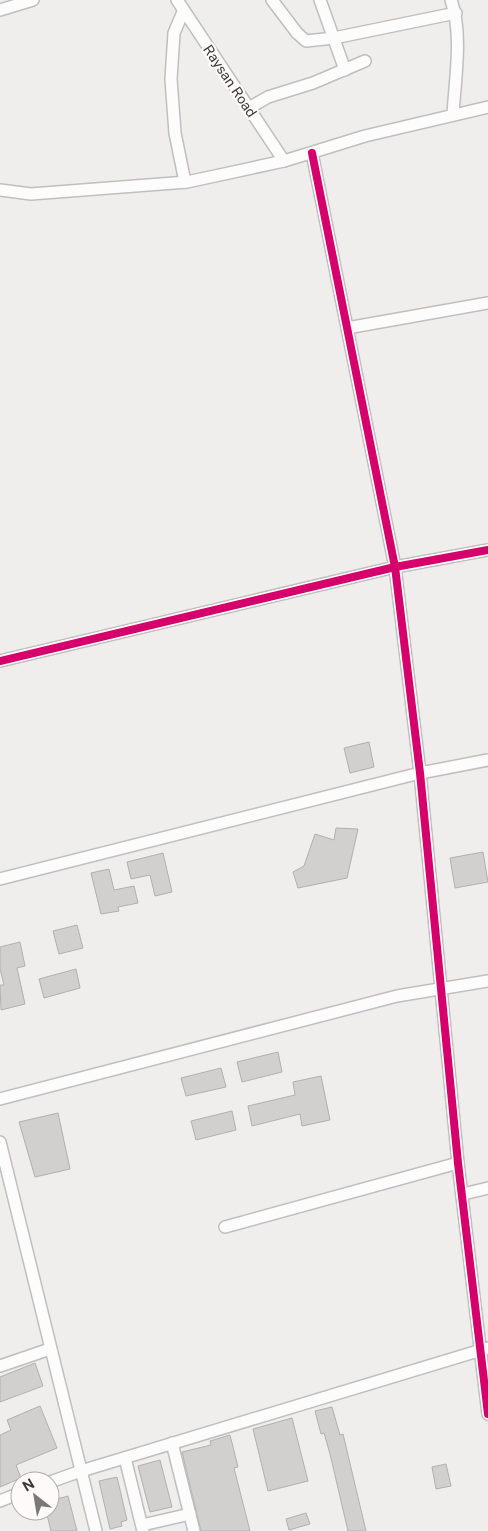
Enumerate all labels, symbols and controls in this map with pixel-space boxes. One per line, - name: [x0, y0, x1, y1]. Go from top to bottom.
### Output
- street label: Raysan Road: [200, 42, 260, 120]
- north arrow: [10, 1471, 60, 1521]
- text: N: [19, 1475, 37, 1495]

